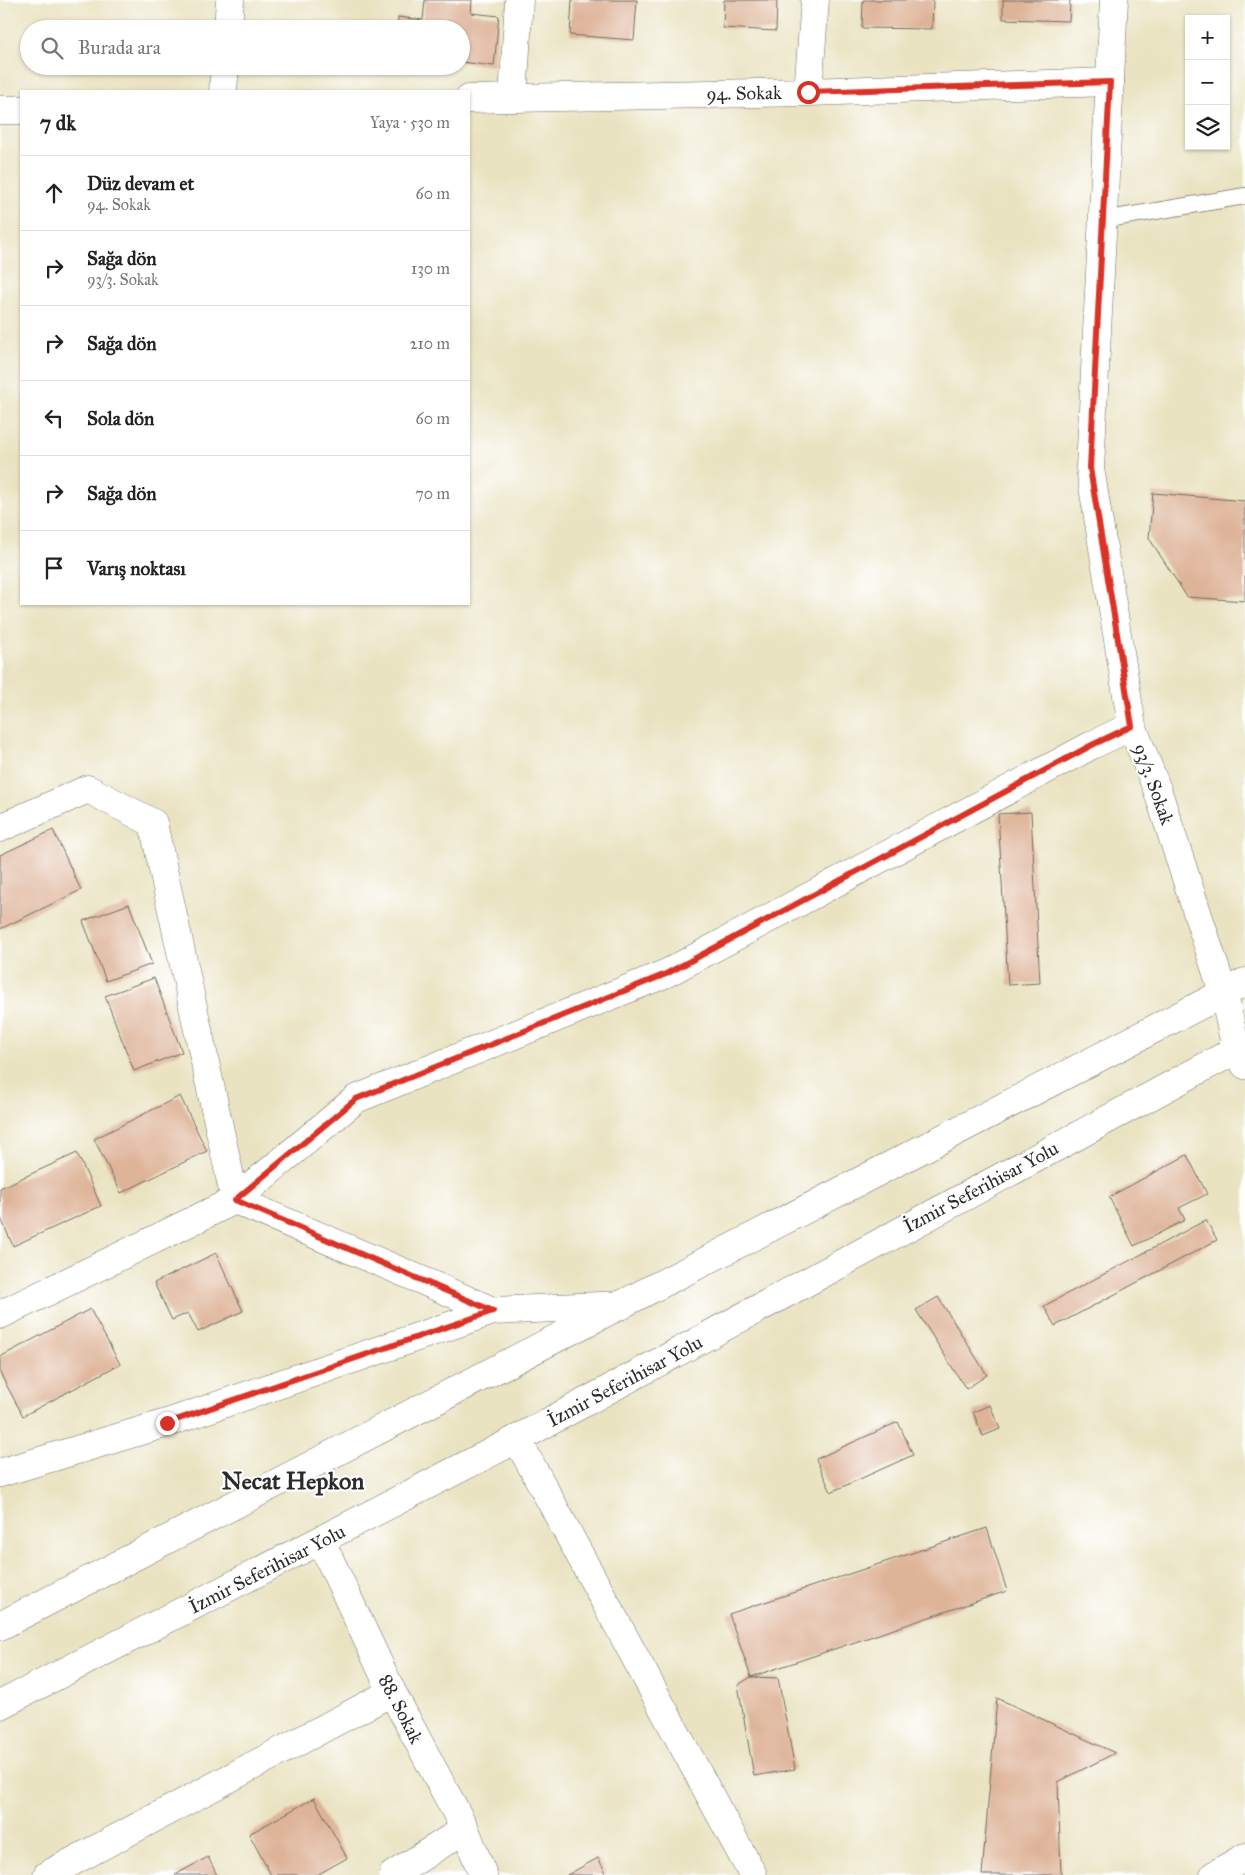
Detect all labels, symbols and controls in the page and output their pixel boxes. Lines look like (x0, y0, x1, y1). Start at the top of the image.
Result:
map controls (1185, 15, 1230, 150)
button: + (1185, 15, 1230, 60)
search box (20, 20, 470, 75)
icon: search (38, 34, 66, 62)
text: Burada ara (78, 36, 161, 59)
button: − (1185, 60, 1230, 105)
street label: 94. Sokak (706, 81, 782, 105)
route start (797, 81, 820, 104)
button: layers (1185, 105, 1230, 150)
text: 7 dk (40, 110, 76, 136)
text: Yaya · 530 m (370, 113, 450, 132)
text: Düz devam et (87, 172, 194, 195)
icon: ahead (40, 179, 68, 207)
text: 60 m (416, 184, 450, 203)
text: 94. Sokak (87, 195, 151, 214)
text: Sağa dön (87, 247, 156, 270)
icon: right (40, 254, 68, 282)
text: 130 m (411, 259, 450, 278)
text: 93/3. Sokak (87, 270, 158, 289)
icon: right (40, 329, 68, 357)
text: Sağa dön (87, 332, 156, 355)
text: 210 m (410, 334, 450, 353)
icon: left (40, 404, 68, 432)
text: Sola dön (87, 407, 154, 430)
text: 60 m (416, 409, 450, 428)
icon: right (40, 479, 68, 507)
text: Sağa dön (87, 482, 156, 505)
text: 70 m (415, 484, 450, 503)
icon: arrive (40, 554, 68, 582)
text: Varış noktası (87, 557, 186, 580)
street label: 93/3. Sokak (1129, 740, 1179, 828)
street label: İzmir Seferihisar Yolu (900, 1136, 1062, 1238)
street label: İzmir Seferihisar Yolu (544, 1330, 706, 1432)
route end (156, 1412, 179, 1435)
district label: Necat Hepkon (222, 1466, 364, 1496)
street label: İzmir Seferihisar Yolu (185, 1520, 349, 1618)
street label: 88. Sokak (374, 1671, 428, 1748)

